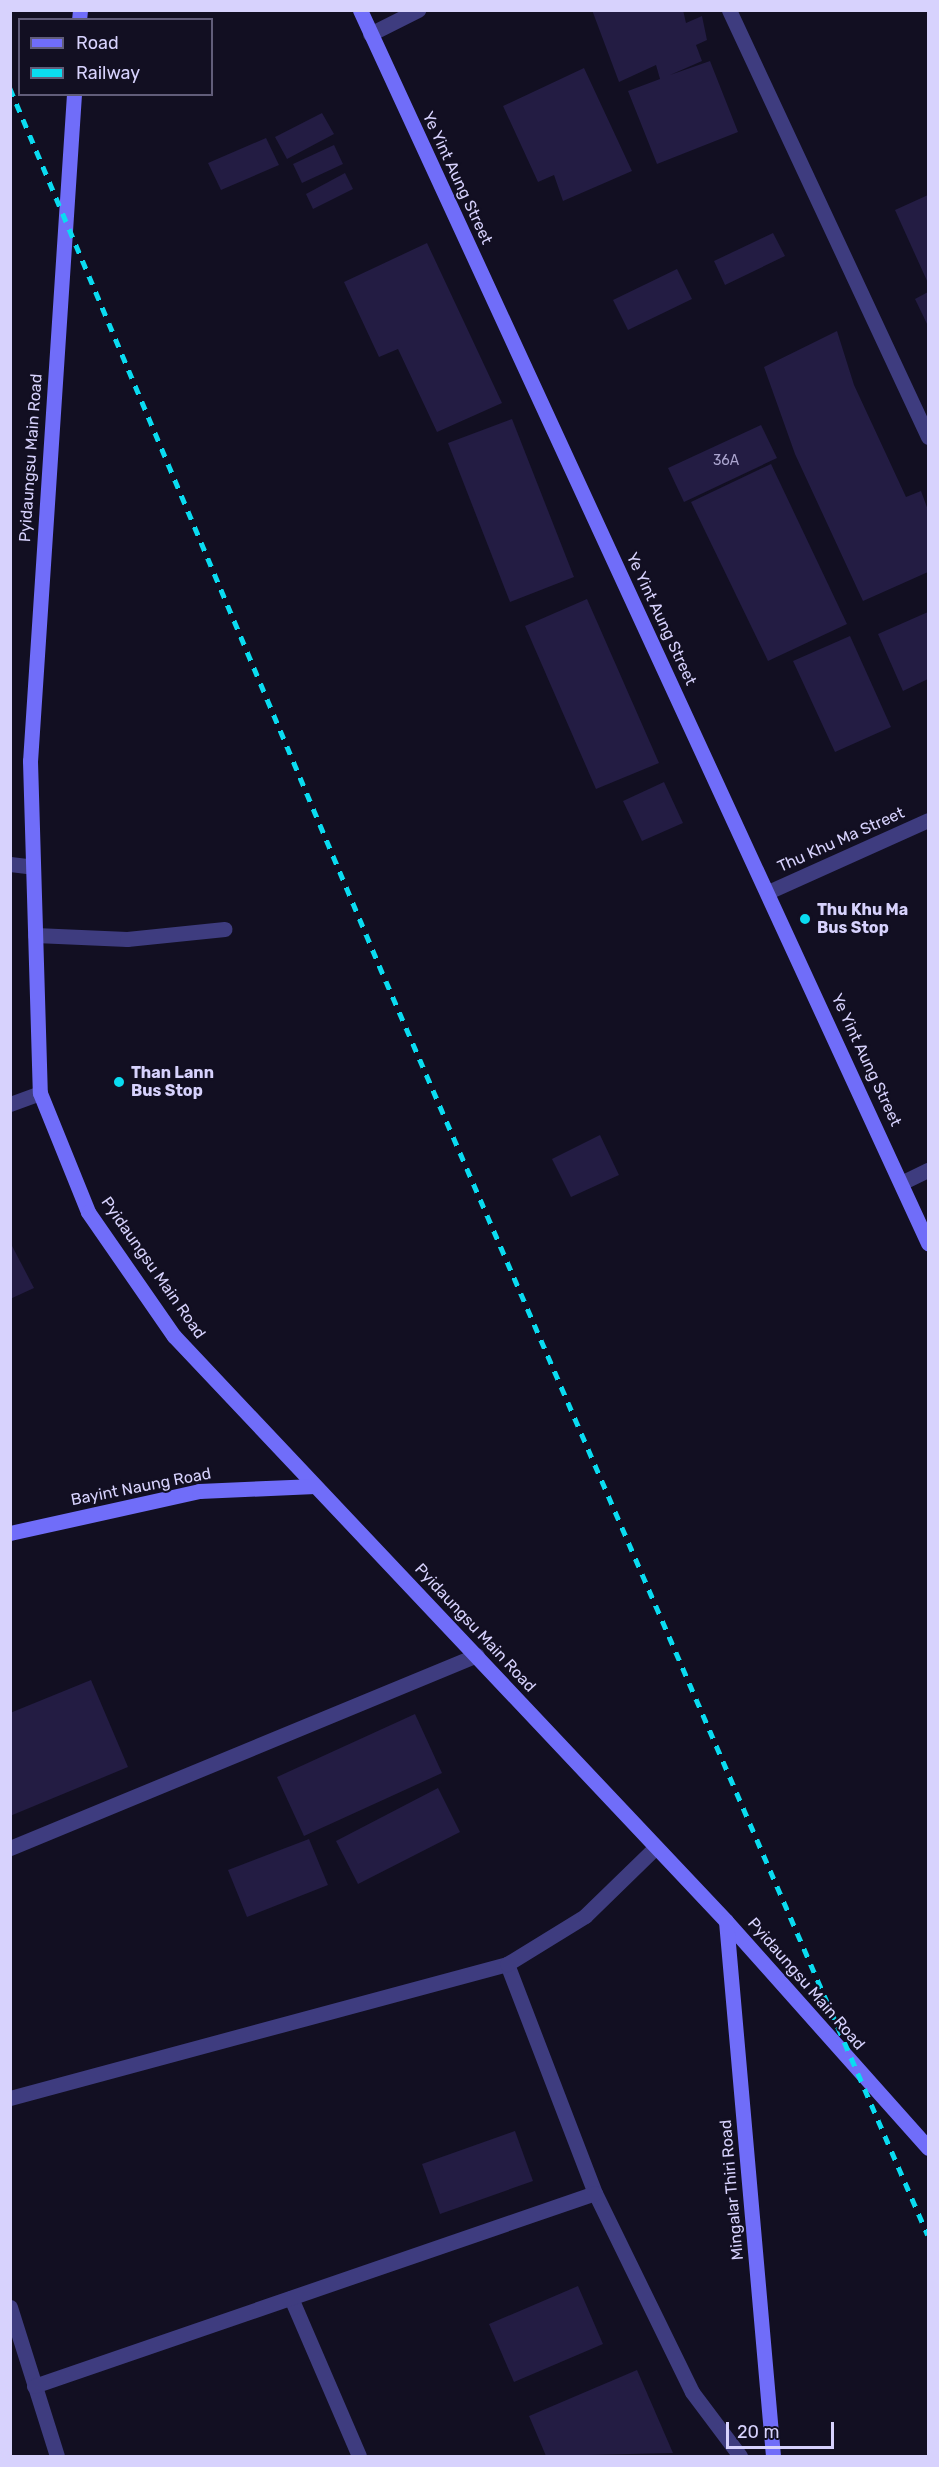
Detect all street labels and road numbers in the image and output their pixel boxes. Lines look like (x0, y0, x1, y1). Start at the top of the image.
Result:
street label: Ye Yint Aung Street (418, 108, 496, 248)
street label: Pyidaungsu Main Road (16, 373, 46, 543)
street label: Ye Yint Aung Street (622, 549, 700, 689)
street label: Thu Khu Ma Street (775, 803, 907, 877)
street label: Ye Yint Aung Street (827, 990, 905, 1130)
street label: Pyidaungsu Main Road (97, 1193, 209, 1343)
street label: Bayint Naung Road (69, 1464, 213, 1510)
street label: Pyidaungsu Main Road (410, 1560, 540, 1696)
street label: Pyidaungsu Main Road (743, 1914, 869, 2054)
street label: Mingalar Thiri Road (716, 2119, 748, 2261)

